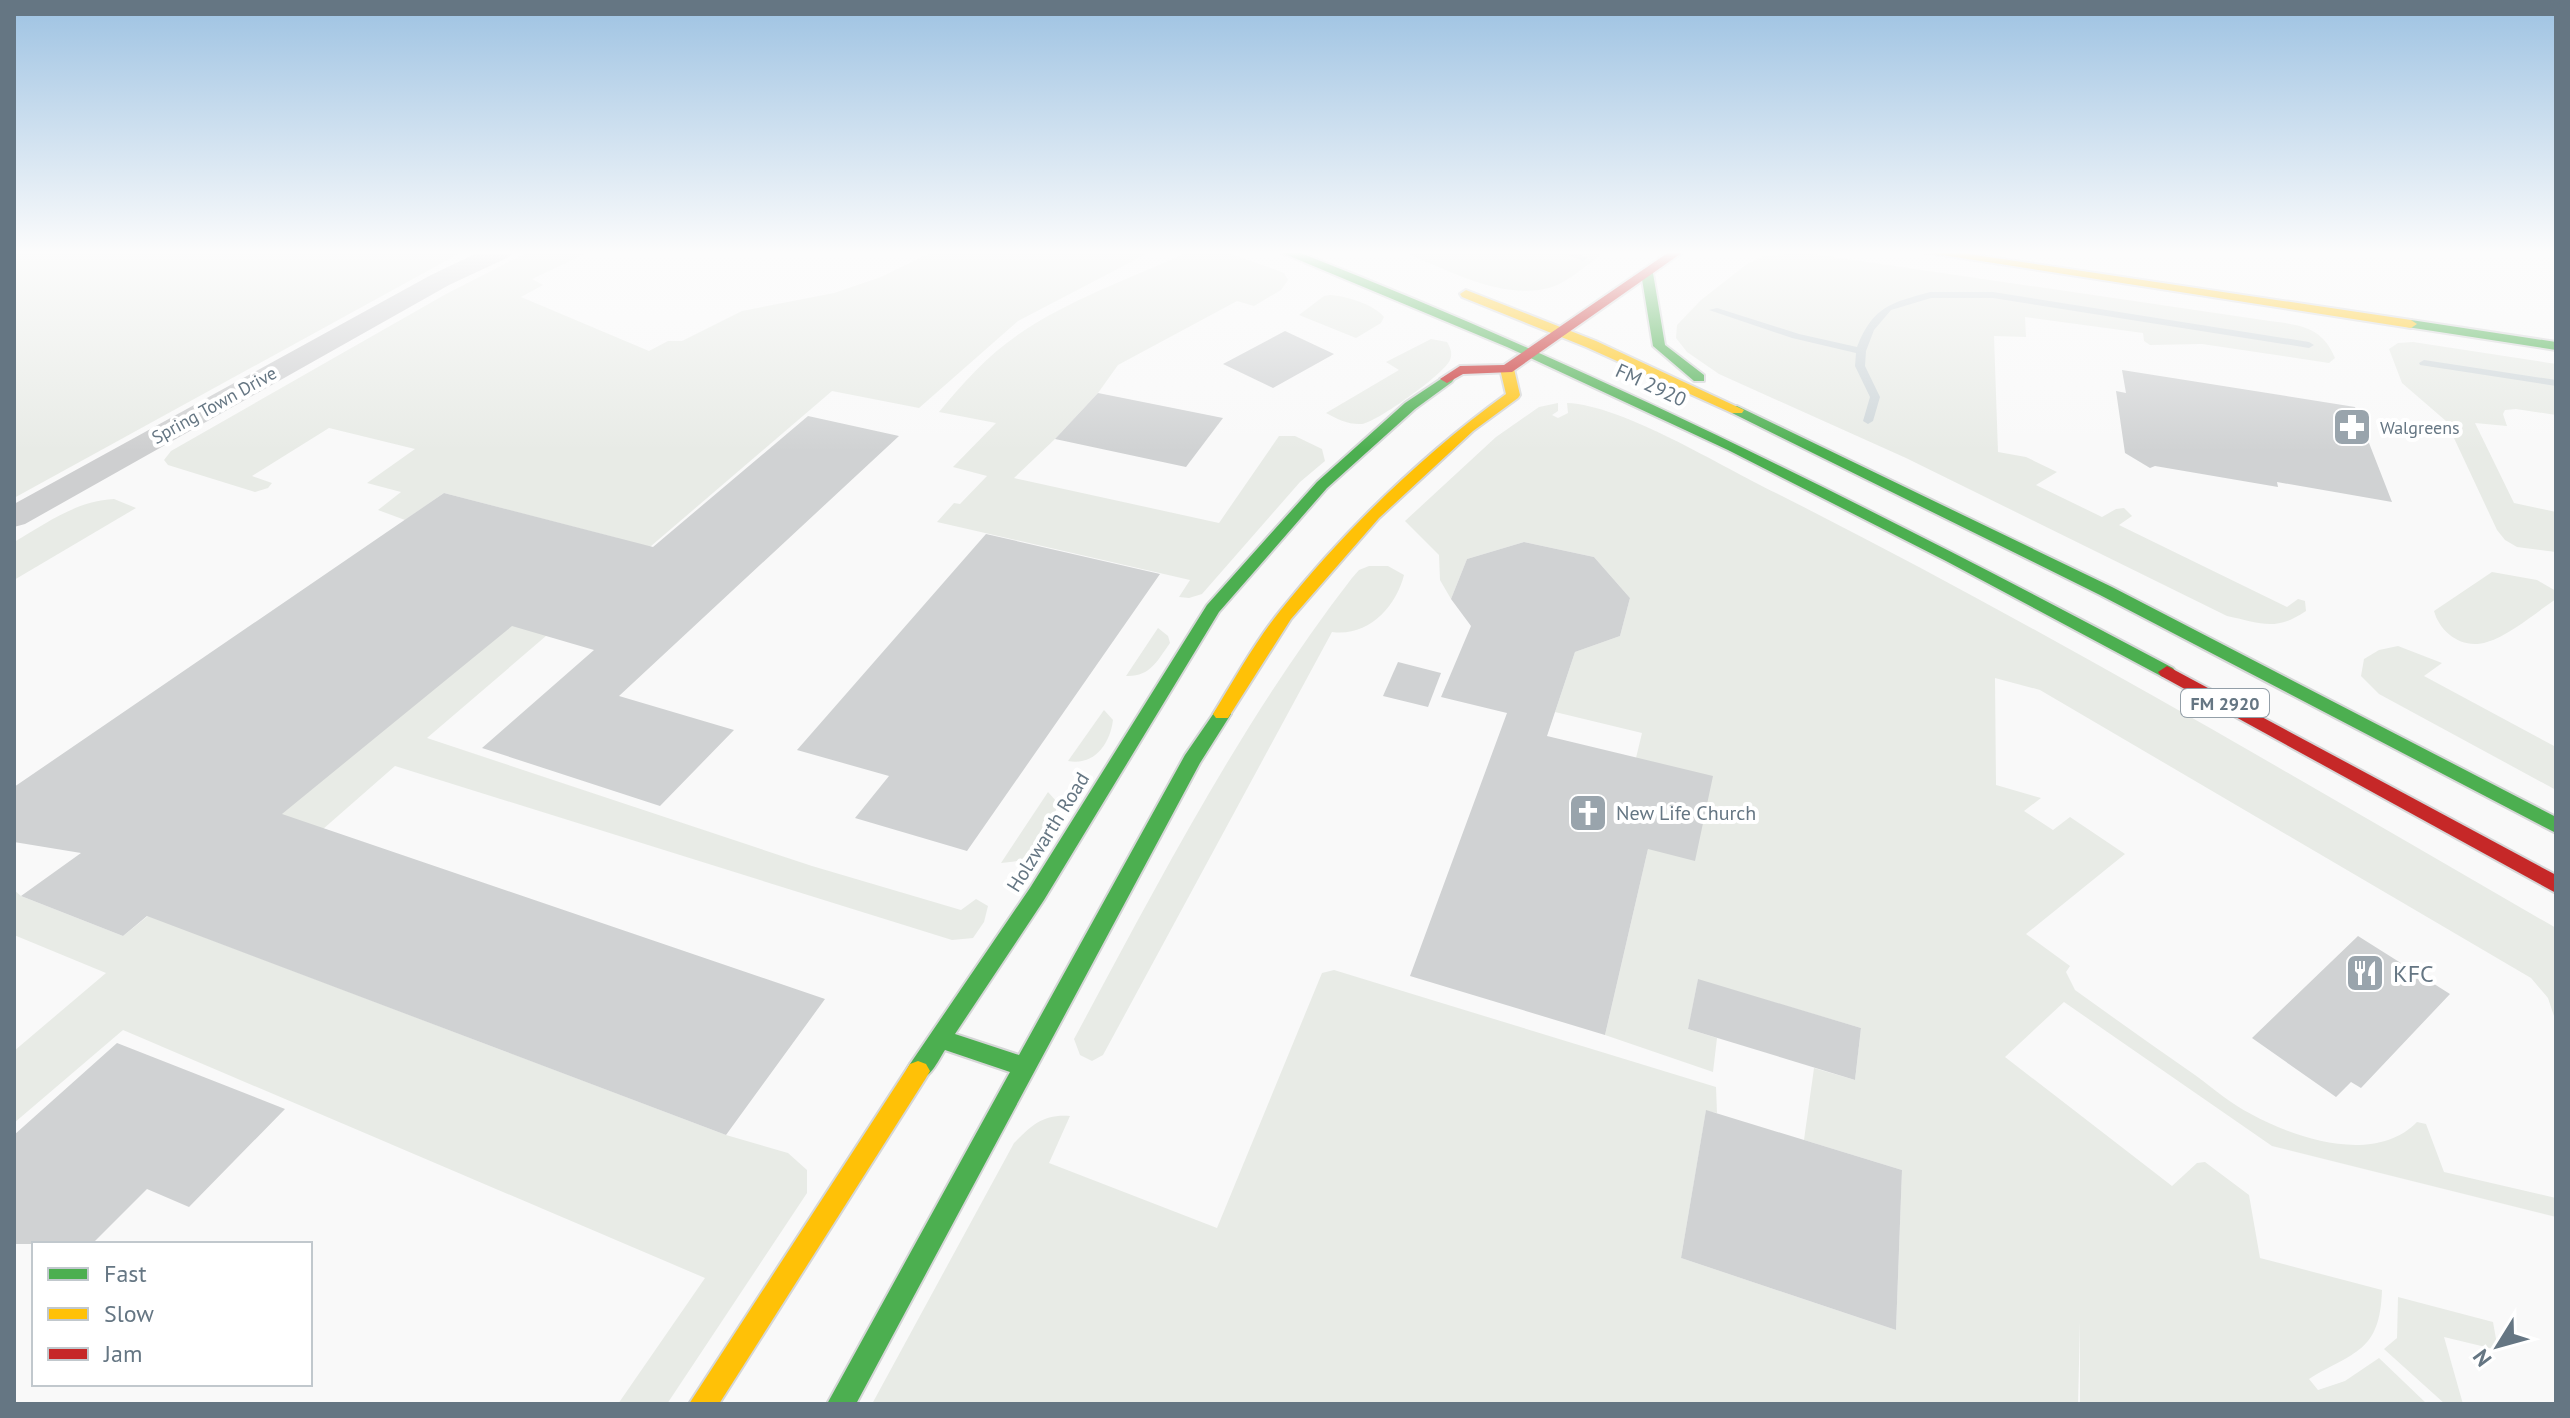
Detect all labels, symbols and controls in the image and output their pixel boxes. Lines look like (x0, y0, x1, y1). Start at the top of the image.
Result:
street label: FM 2920 (1611, 357, 1691, 413)
street label: Spring Town Drive (147, 361, 281, 449)
pharmacy icon: Walgreens (2331, 406, 2373, 448)
place label: Walgreens (2380, 416, 2460, 439)
road number: FM 2920 (2181, 689, 2269, 717)
street label: Holzwarth Road (1001, 767, 1095, 897)
church icon: New Life Church (1567, 792, 1609, 834)
place label: New Life Church (1616, 800, 1756, 826)
restaurant icon: KFC (2344, 952, 2386, 994)
place label: KFC (2393, 958, 2434, 989)
legend (32, 1242, 312, 1386)
text: Fast (104, 1258, 147, 1289)
text: Slow (104, 1298, 154, 1329)
north arrow (2458, 1306, 2538, 1386)
text: Jam (103, 1338, 142, 1369)
text: N (2466, 1344, 2498, 1372)

